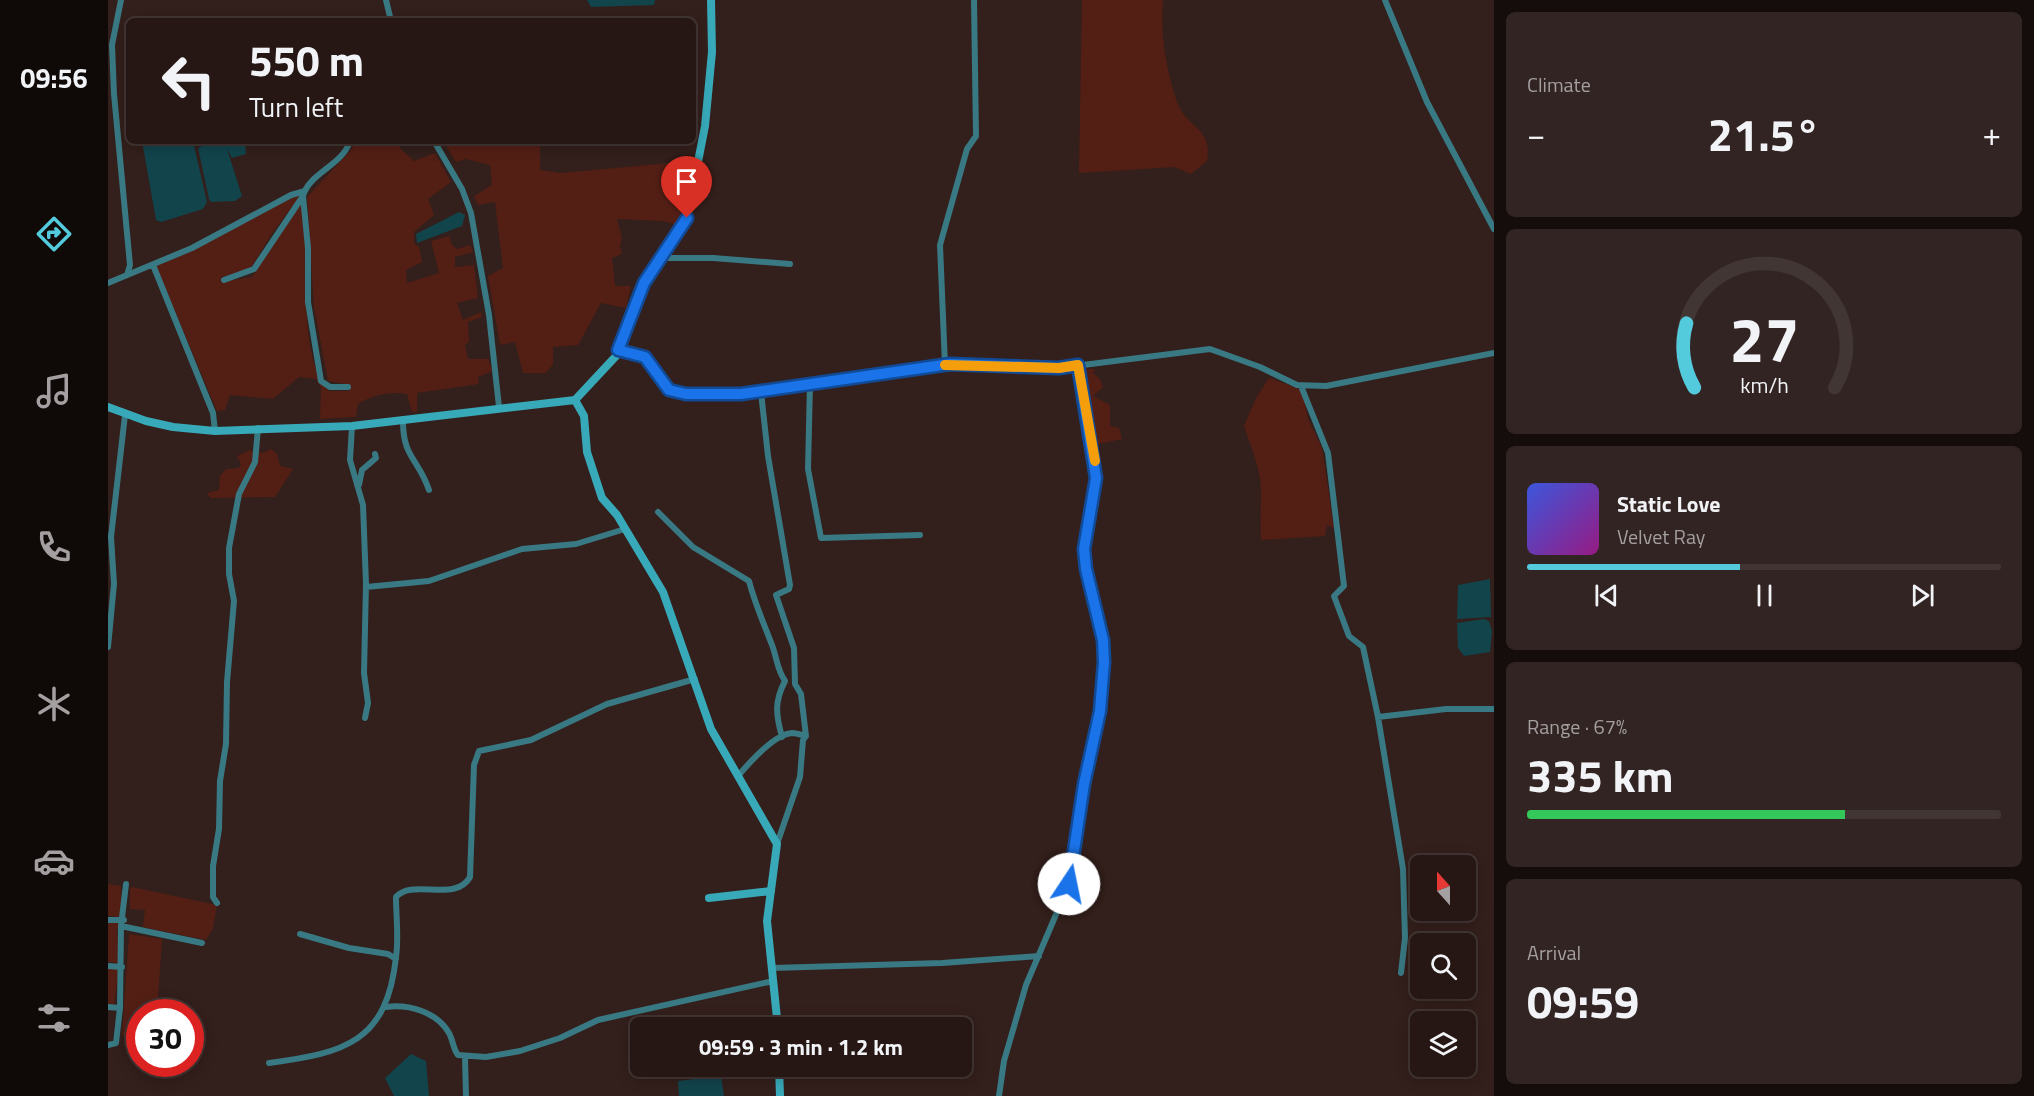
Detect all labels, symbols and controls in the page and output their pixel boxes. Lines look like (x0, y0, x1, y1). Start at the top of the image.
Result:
text: 550 m (249, 28, 364, 92)
icon: left (150, 42, 228, 120)
text: 09:56 (20, 57, 88, 98)
text: Climate (1527, 69, 1591, 100)
text: Turn left (249, 86, 343, 127)
text: 21.5° (1708, 100, 1820, 168)
text: − (1527, 109, 1545, 159)
text: + (1983, 109, 2001, 159)
pin (661, 156, 712, 218)
icon: arrive (670, 165, 703, 198)
icon: directions (33, 213, 75, 255)
text: 27 (1729, 291, 1799, 386)
icon: music (33, 370, 75, 412)
text: km/h (1740, 370, 1788, 402)
text: Static Love (1617, 487, 1720, 521)
text: Velvet Ray (1617, 521, 1706, 552)
icon: phone (33, 526, 75, 568)
icon: previous (1590, 579, 1623, 612)
icon: pause (1748, 579, 1781, 612)
icon: next (1906, 579, 1939, 612)
icon: climate (33, 683, 75, 725)
text: Range · 67% (1527, 711, 1627, 742)
text: 335 km (1527, 741, 1673, 809)
icon: car (33, 840, 75, 882)
position arrow (1037, 852, 1101, 916)
north arrow (1410, 855, 1476, 921)
map controls (1410, 855, 1476, 1077)
button: search (1410, 933, 1476, 999)
text: Arrival (1527, 937, 1581, 968)
text: 09:59 (1527, 967, 1639, 1035)
icon: filters (33, 997, 75, 1039)
speed limit sign: 30 (126, 999, 204, 1077)
button: layers (1410, 1011, 1476, 1077)
text: 09:59 · 3 min · 1.2 km (699, 1030, 903, 1064)

